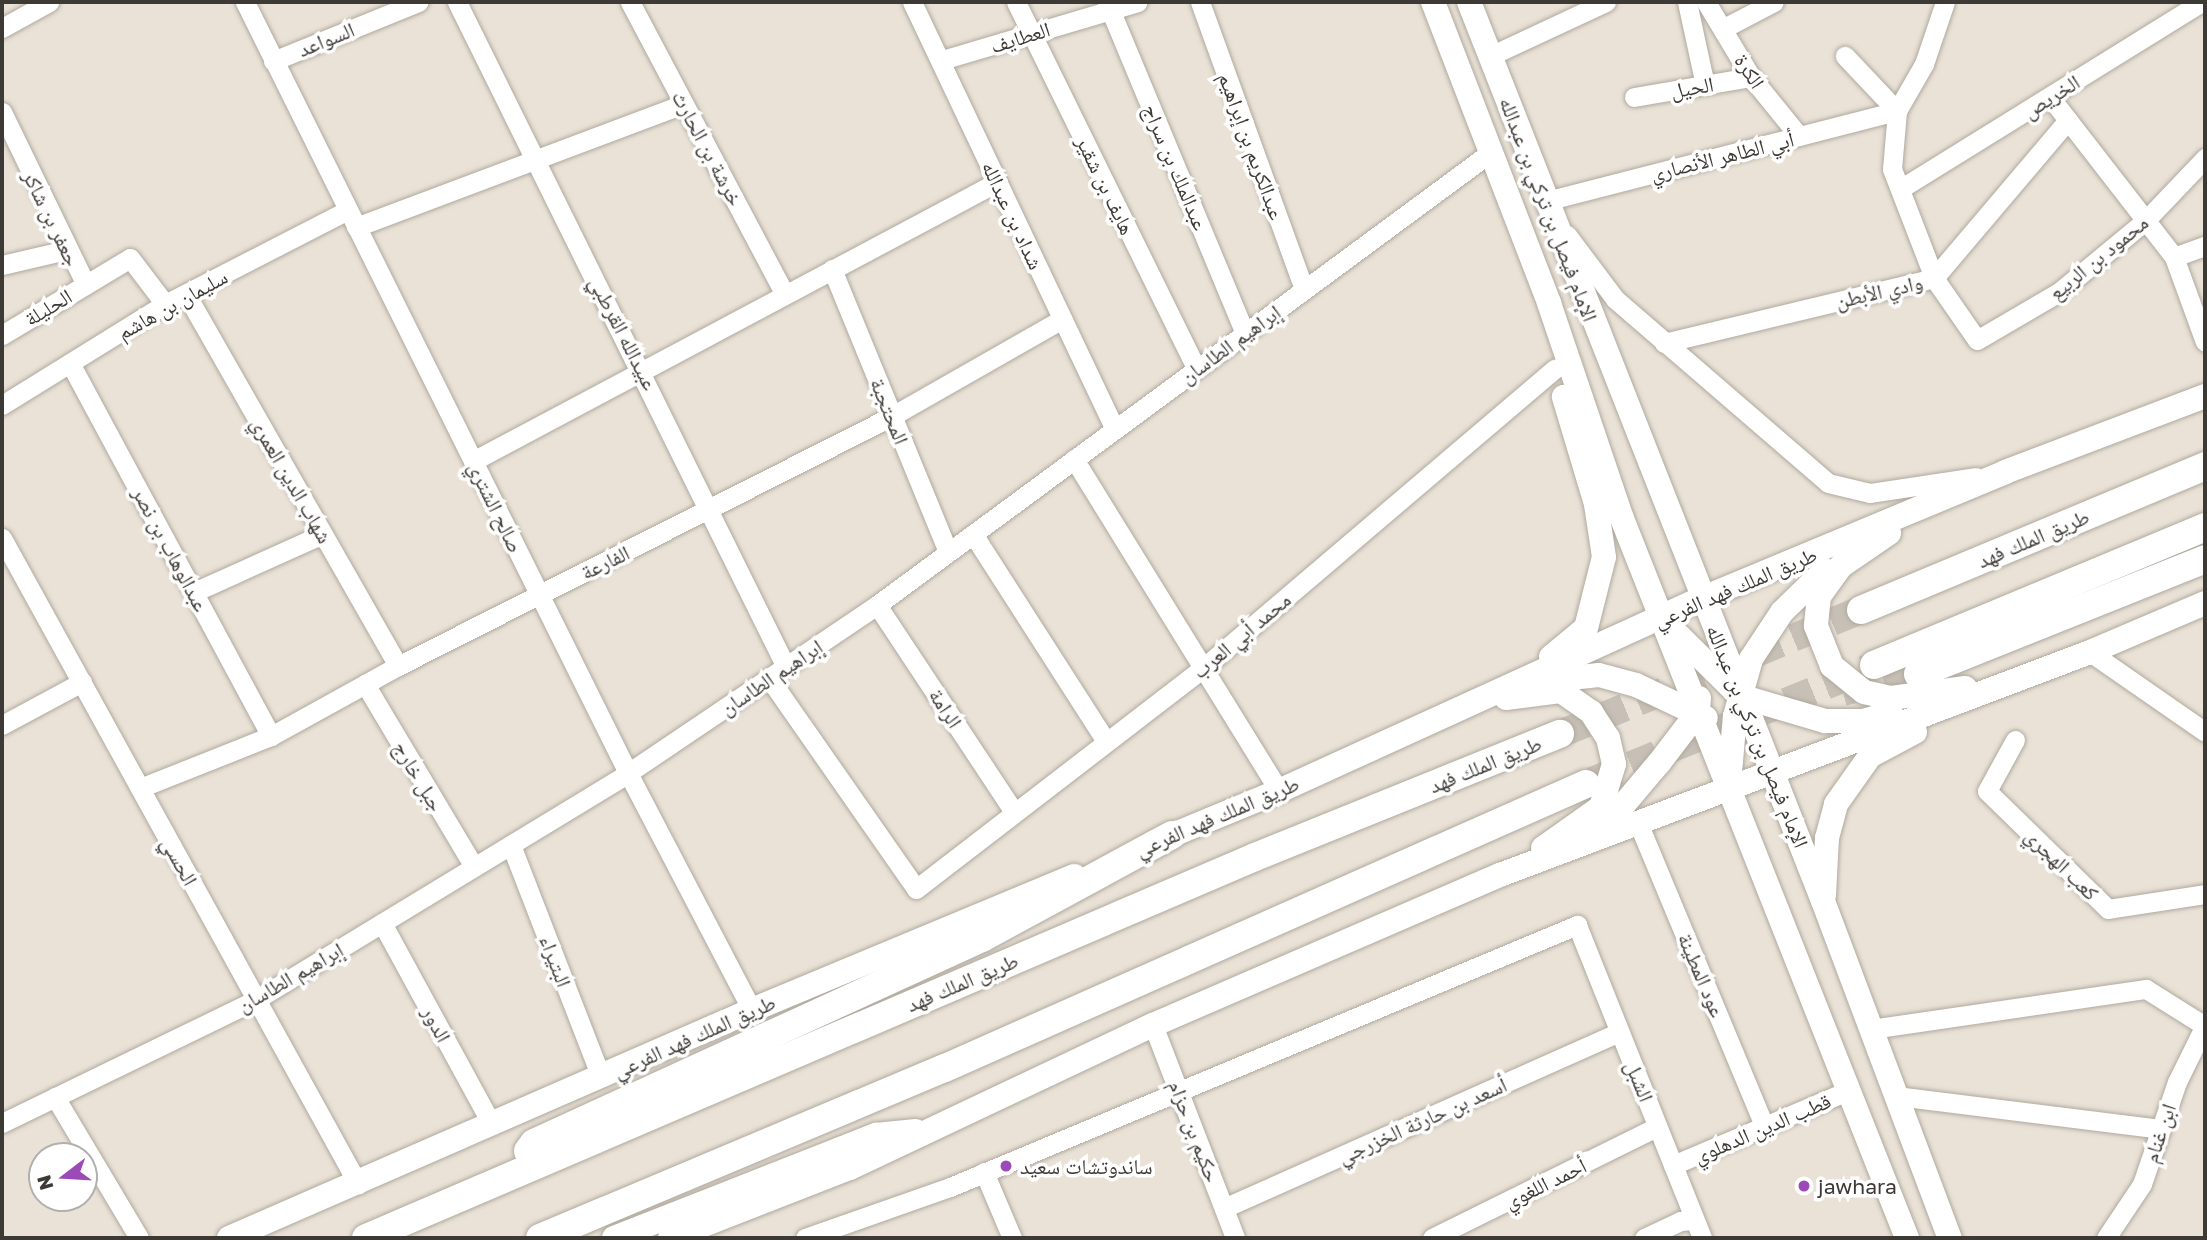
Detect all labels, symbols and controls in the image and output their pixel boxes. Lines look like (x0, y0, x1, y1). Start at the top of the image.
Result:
street label: السواعد (294, 16, 358, 62)
street label: العطايف (987, 16, 1053, 58)
street label: الكرة (1730, 49, 1770, 93)
street label: عبدالكريم بن إبراهيم (1214, 69, 1290, 223)
street label: الخريص (2018, 69, 2084, 123)
street label: الحيل (1668, 71, 1716, 103)
street label: خرشة بن الحارث (667, 86, 749, 210)
street label: الإمام فيصل بن تركي بن عبدالله (1495, 93, 1603, 325)
street label: عبدالملك بن سراج (1138, 100, 1214, 234)
street label: أبي الطاهر الأنصاري (1648, 126, 1796, 186)
street label: هايف بن شقير (1071, 131, 1141, 239)
street label: شداد بن عبدالله (977, 157, 1049, 273)
street label: جعفر بن شاكر (18, 166, 86, 270)
street label: محمود بن الربيع (2043, 209, 2153, 305)
street label: سليمان بن هاشم (112, 263, 232, 345)
street label: وادي الأبطن (1833, 269, 1925, 313)
street label: عبيدالله القرطبي (585, 272, 663, 394)
street label: الحليلة (20, 283, 76, 331)
street label: إبراهيم الطاسان (1175, 299, 1285, 389)
street label: المحتجبة (865, 374, 915, 448)
street label: شهاب الدين العمري (246, 413, 338, 547)
street label: صالح الشتري (463, 457, 529, 557)
street label: عبدالوهاب بن نصر (128, 482, 214, 616)
street label: طريق الملك فهد (1973, 503, 2093, 573)
street label: الفارعة (577, 539, 633, 585)
street label: طريق الملك فهد الفرعي (1649, 541, 1821, 633)
street label: محمد أبي العرب (1187, 587, 1295, 683)
street label: الإمام فيصل بن تركي بن عبدالله (1702, 621, 1814, 851)
street label: إبراهيم الطاسان (715, 633, 827, 721)
street label: الرامة (924, 684, 968, 732)
street label: طريق الملك فهد (1425, 730, 1545, 798)
street label: جبل خارج (388, 736, 450, 816)
street label: طريق الملك فهد الفرعي (1131, 770, 1303, 862)
street label: كعب الهجري (2020, 823, 2104, 905)
street label: الحسي (156, 832, 204, 890)
street label: عود المطينة (1673, 929, 1731, 1021)
street label: البتيراء (535, 932, 577, 990)
street label: إبراهيم الطاسان (233, 937, 347, 1017)
street label: طريق الملك فهد (902, 947, 1022, 1017)
street label: طريق الملك فهد الفرعي (609, 989, 779, 1083)
street label: الدور (417, 1002, 457, 1046)
street label: الشبل (1620, 1057, 1660, 1105)
street label: أسعد بن حارثة الخزرجي (1333, 1071, 1511, 1169)
street label: حكيم بن حزام (1164, 1076, 1226, 1186)
street label: قطب الدين الدهلوي (1690, 1088, 1834, 1168)
street label: ابن غنام (2137, 1100, 2181, 1166)
north arrow (28, 1142, 98, 1212)
street label: أحمد اللغوي (1500, 1152, 1590, 1214)
place label: ساندوتشات سعيد (1020, 1153, 1153, 1179)
marker: ساندوتشات سعيد (998, 1158, 1014, 1174)
text: N (31, 1172, 57, 1193)
place label: jawhara (1818, 1173, 1897, 1199)
marker: jawhara (1796, 1178, 1812, 1194)

